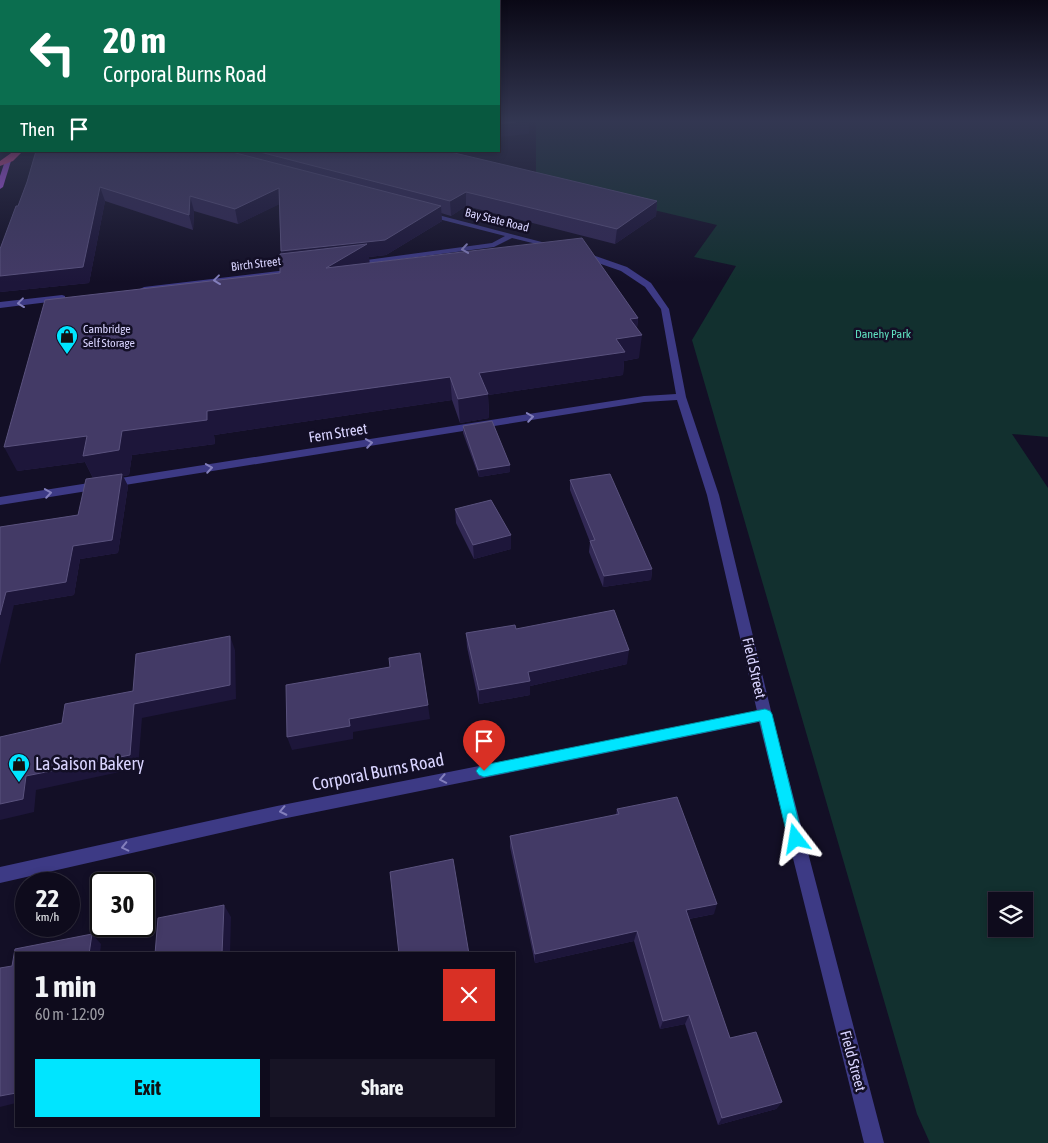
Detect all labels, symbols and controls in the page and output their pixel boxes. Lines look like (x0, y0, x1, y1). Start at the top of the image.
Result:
icon: left (20, 20, 85, 85)
text: 20 m (103, 20, 166, 60)
text: Corporal Burns Road (103, 61, 267, 87)
icon: arrive (65, 115, 93, 143)
text: Then (20, 118, 55, 140)
street label: Bay State Road (464, 205, 530, 235)
one-way arrow (461, 243, 469, 254)
street label: Birch Street (230, 254, 282, 274)
one-way arrow (213, 274, 221, 285)
one-way arrow (17, 297, 25, 308)
place label: Cambridge Self Storage (83, 322, 135, 350)
shop icon: Cambridge Self Storage (55, 324, 79, 355)
park label: Danehy Park (855, 327, 912, 341)
one-way arrow (525, 413, 534, 423)
street label: Fern Street (307, 419, 369, 446)
one-way arrow (365, 438, 374, 448)
one-way arrow (205, 463, 213, 474)
one-way arrow (45, 488, 53, 499)
street label: Field Street (739, 636, 770, 700)
pin (463, 720, 505, 771)
icon: arrive (470, 727, 498, 755)
street label: Corporal Burns Road (310, 748, 446, 795)
shop icon: La Saison Bakery (7, 752, 31, 783)
place label: La Saison Bakery (35, 753, 144, 774)
one-way arrow (438, 773, 447, 784)
one-way arrow (279, 806, 288, 816)
position arrow (769, 812, 821, 864)
one-way arrow (120, 841, 129, 852)
speed limit sign: 30 (90, 872, 155, 937)
text: 22 (36, 884, 59, 912)
map controls (988, 892, 1033, 937)
button: layers (988, 892, 1033, 937)
text: km/h (36, 910, 59, 924)
text: 1 min (35, 969, 96, 1003)
button: close (443, 969, 495, 1021)
text: 60 m · 12:09 (35, 1005, 105, 1023)
street label: Field Street (837, 1029, 870, 1093)
button: Exit (35, 1059, 260, 1117)
button: Share (270, 1059, 495, 1117)

